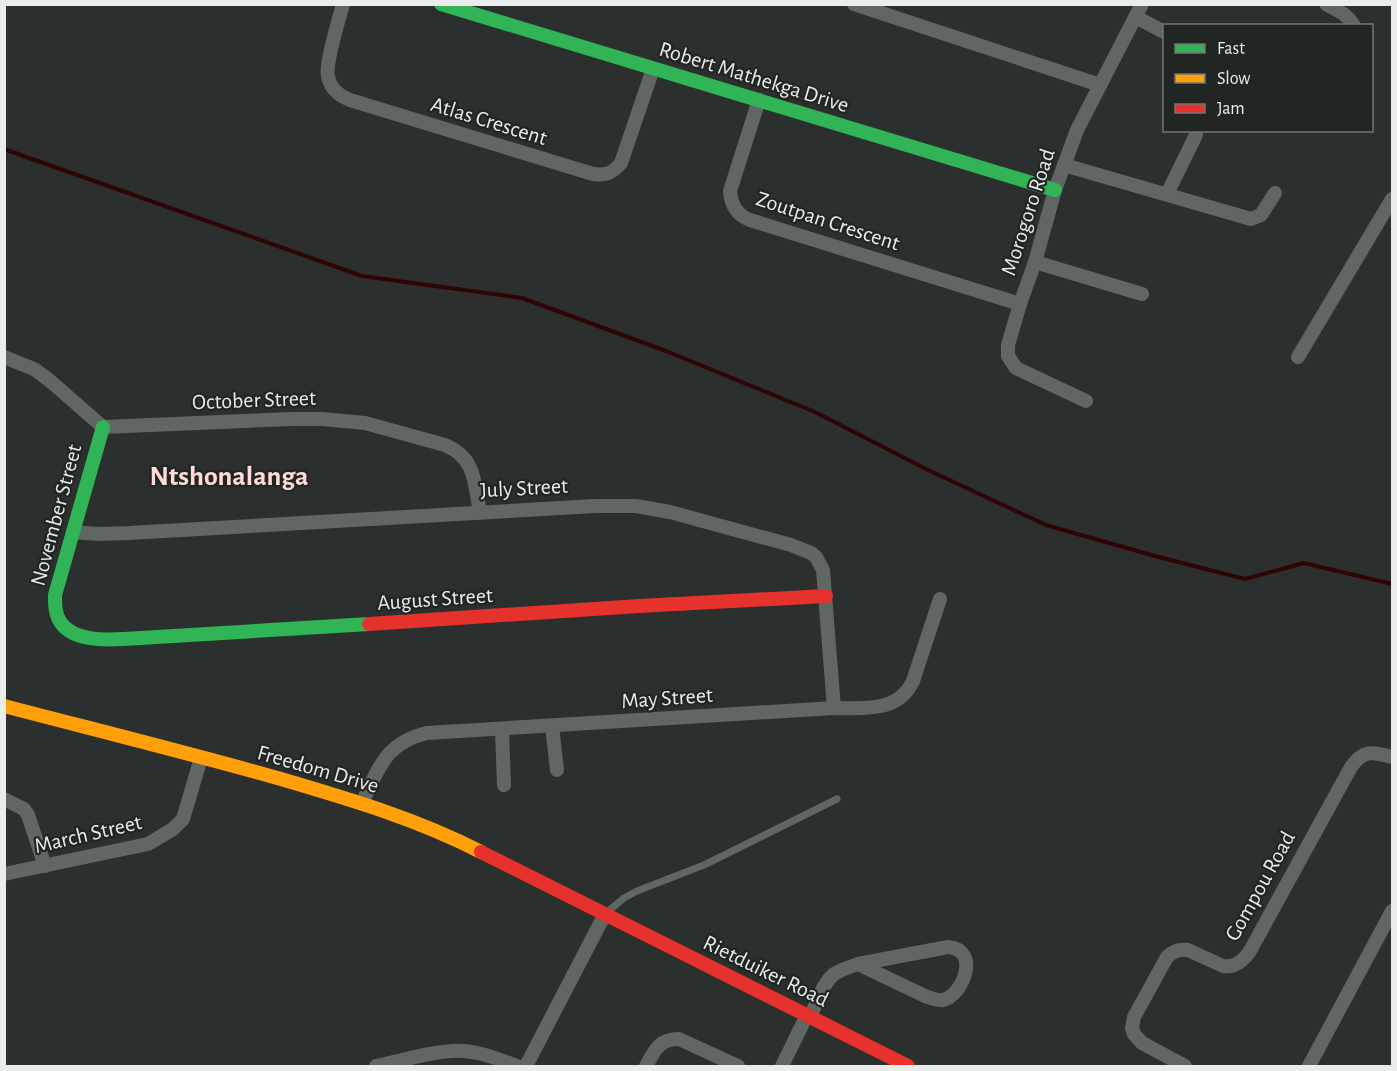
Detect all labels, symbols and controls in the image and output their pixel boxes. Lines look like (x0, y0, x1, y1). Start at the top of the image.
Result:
legend (1163, 24, 1373, 132)
street label: Robert Mathekga Drive (657, 38, 851, 116)
text: Fast (1217, 40, 1245, 58)
text: Slow (1217, 70, 1250, 88)
street label: Atlas Crescent (428, 93, 550, 149)
text: Jam (1217, 100, 1245, 118)
street label: Morogoro Road (997, 146, 1059, 278)
street label: Zoutpan Crescent (753, 187, 903, 255)
street label: October Street (192, 387, 316, 413)
street label: November Street (27, 442, 85, 588)
district label: Ntshonalanga (150, 463, 308, 491)
street label: July Street (479, 475, 569, 501)
street label: August Street (376, 584, 494, 614)
street label: May Street (620, 684, 714, 712)
street label: Freedom Drive (255, 741, 381, 797)
street label: March Street (32, 811, 144, 857)
street label: Gompou Road (1221, 828, 1299, 944)
street label: Rietduiker Road (700, 931, 832, 1011)

